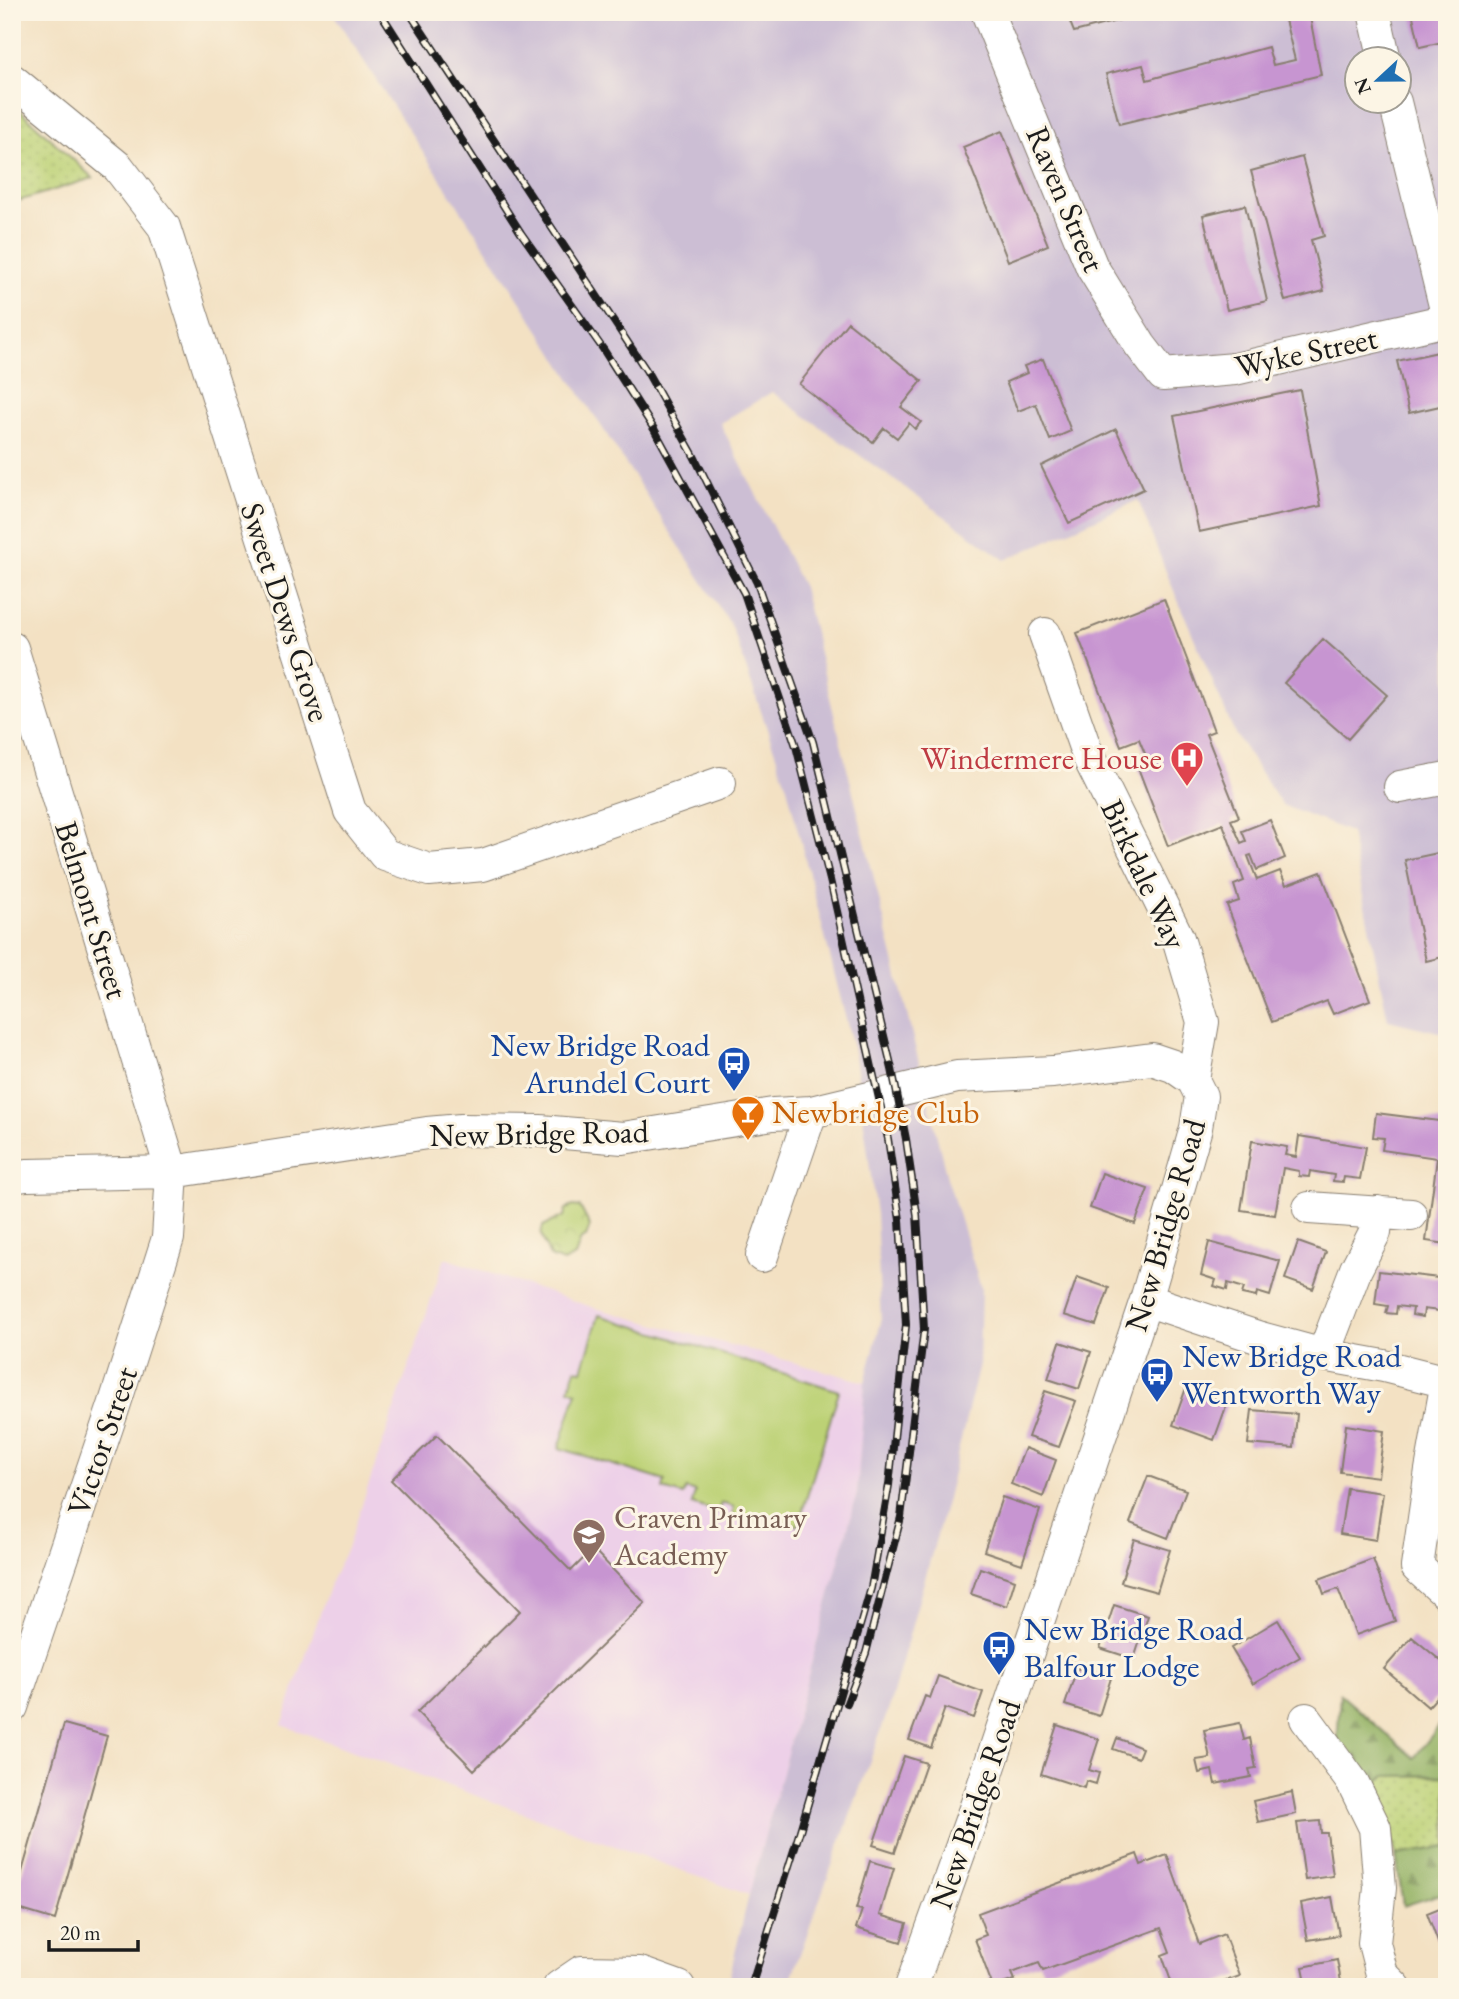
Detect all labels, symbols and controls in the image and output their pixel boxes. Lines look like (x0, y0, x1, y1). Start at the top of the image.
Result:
north arrow (1344, 46, 1414, 116)
text: N (1348, 74, 1377, 98)
street label: Raven Street (1017, 120, 1115, 278)
street label: Wyke Street (1231, 316, 1381, 388)
street label: Sweet Dews Grove (231, 497, 341, 727)
place label: Windermere House (921, 737, 1162, 779)
hospital icon: Windermere House (1168, 739, 1206, 788)
street label: Birkdale Way (1091, 792, 1197, 956)
street label: Belmont Street (45, 816, 139, 1004)
place label: New Bridge Road Arundel Court (491, 1024, 711, 1103)
bus stop icon: New Bridge Road Arundel Court (715, 1044, 753, 1093)
place label: Newbridge Club (772, 1091, 980, 1133)
bar icon: Newbridge Club (729, 1093, 767, 1142)
street label: New Bridge Road (429, 1110, 650, 1156)
street label: New Bridge Road (1115, 1113, 1216, 1336)
place label: New Bridge Road Wentworth Way (1182, 1335, 1402, 1414)
bus stop icon: New Bridge Road Wentworth Way (1138, 1355, 1176, 1404)
street label: Victor Street (57, 1361, 147, 1521)
place label: Craven Primary Academy (613, 1496, 808, 1575)
school or university icon: Craven Primary Academy (570, 1516, 608, 1565)
place label: New Bridge Road Balfour Lodge (1024, 1608, 1244, 1687)
bus stop icon: New Bridge Road Balfour Lodge (980, 1628, 1018, 1677)
street label: New Bridge Road (919, 1693, 1031, 1915)
scale bar (49, 1908, 138, 1952)
text: 20 m (60, 1919, 101, 1946)

